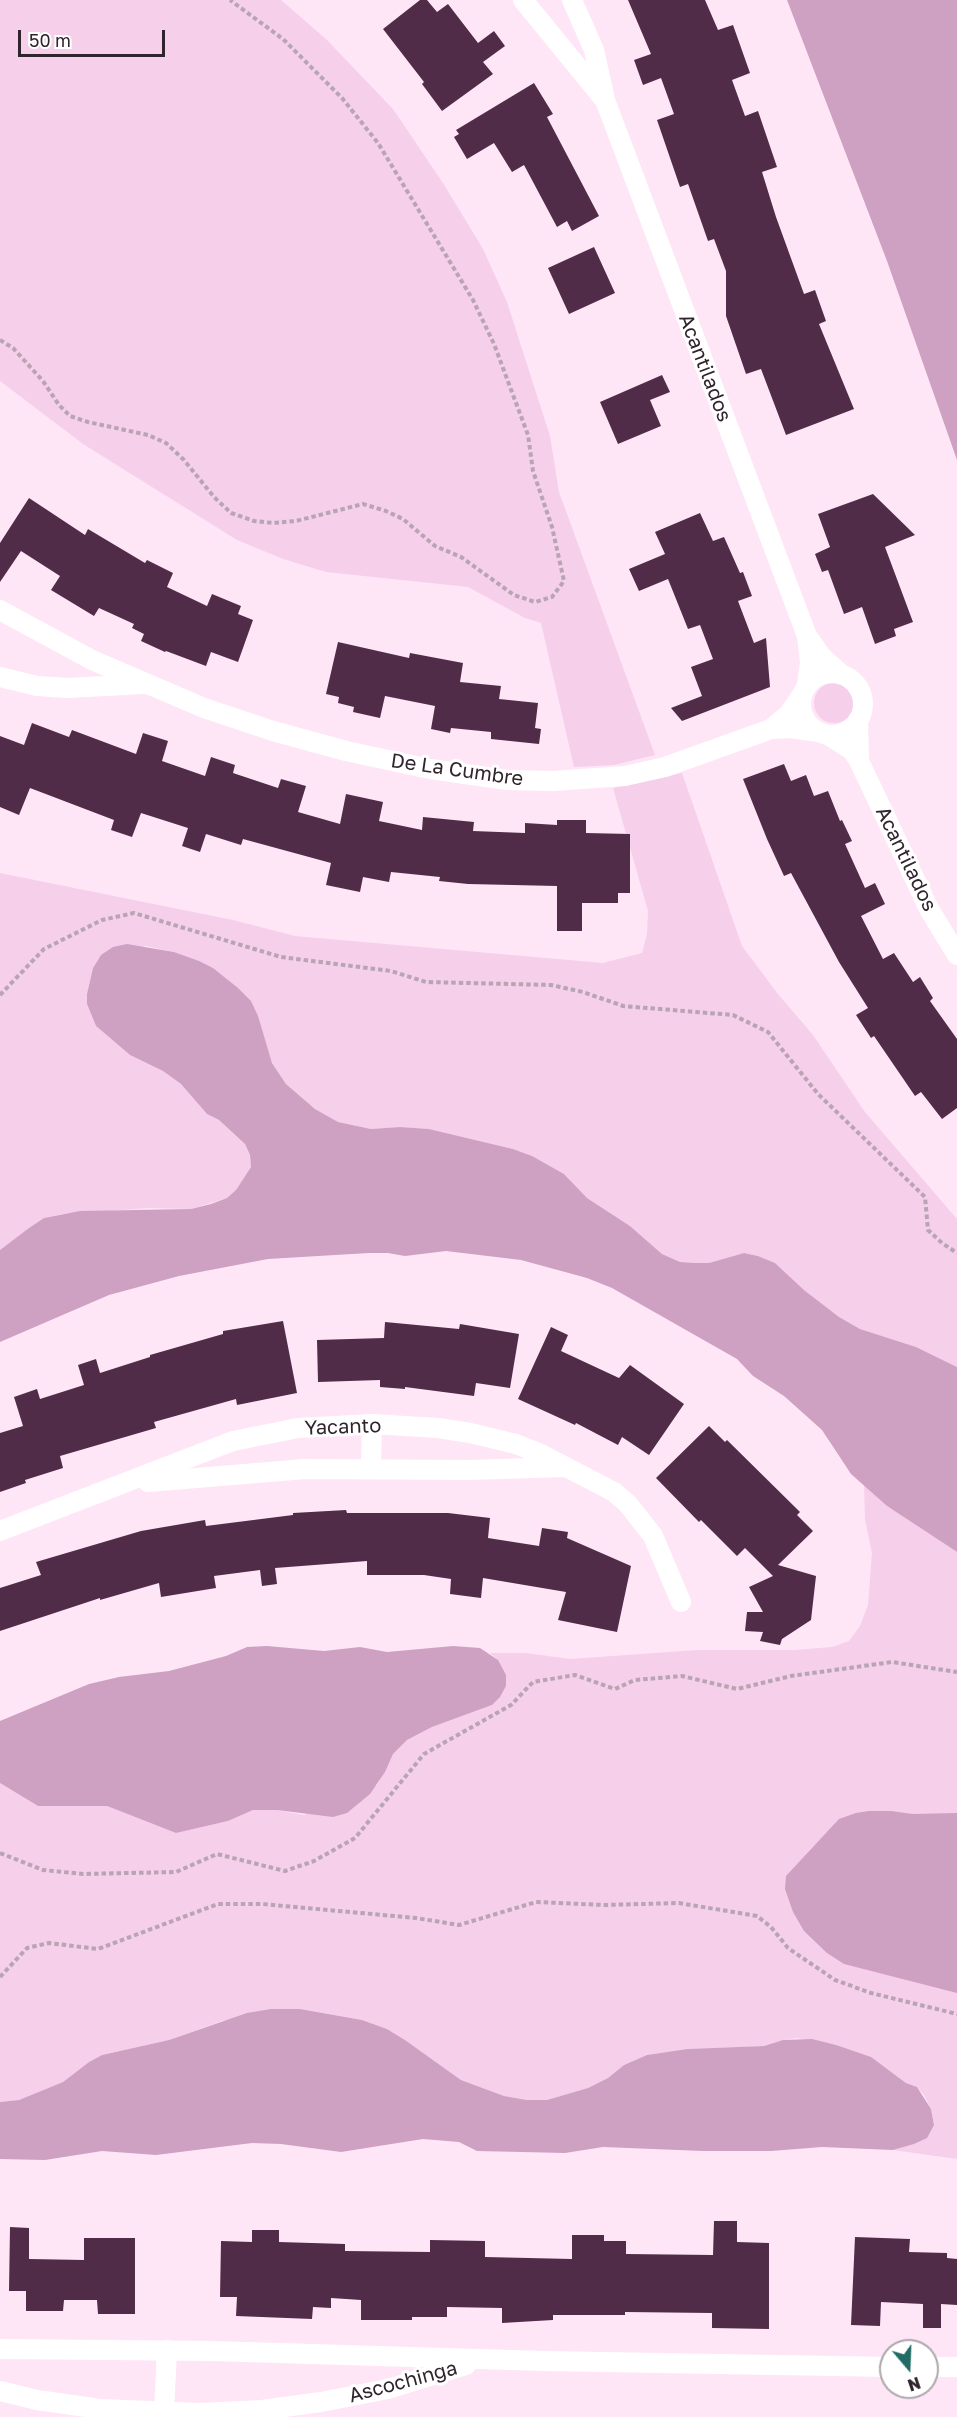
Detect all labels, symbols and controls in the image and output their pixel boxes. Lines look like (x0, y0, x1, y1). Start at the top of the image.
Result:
scale bar (21, 18, 168, 56)
text: 50 m (29, 29, 71, 51)
street label: Acantilados (673, 311, 737, 425)
street label: De La Cumbre (389, 749, 525, 791)
street label: Acantilados (870, 803, 942, 915)
street label: Yacanto (304, 1414, 382, 1440)
north arrow (879, 2339, 939, 2399)
street label: Ascochinga (346, 2356, 460, 2408)
text: N (905, 2373, 923, 2396)

